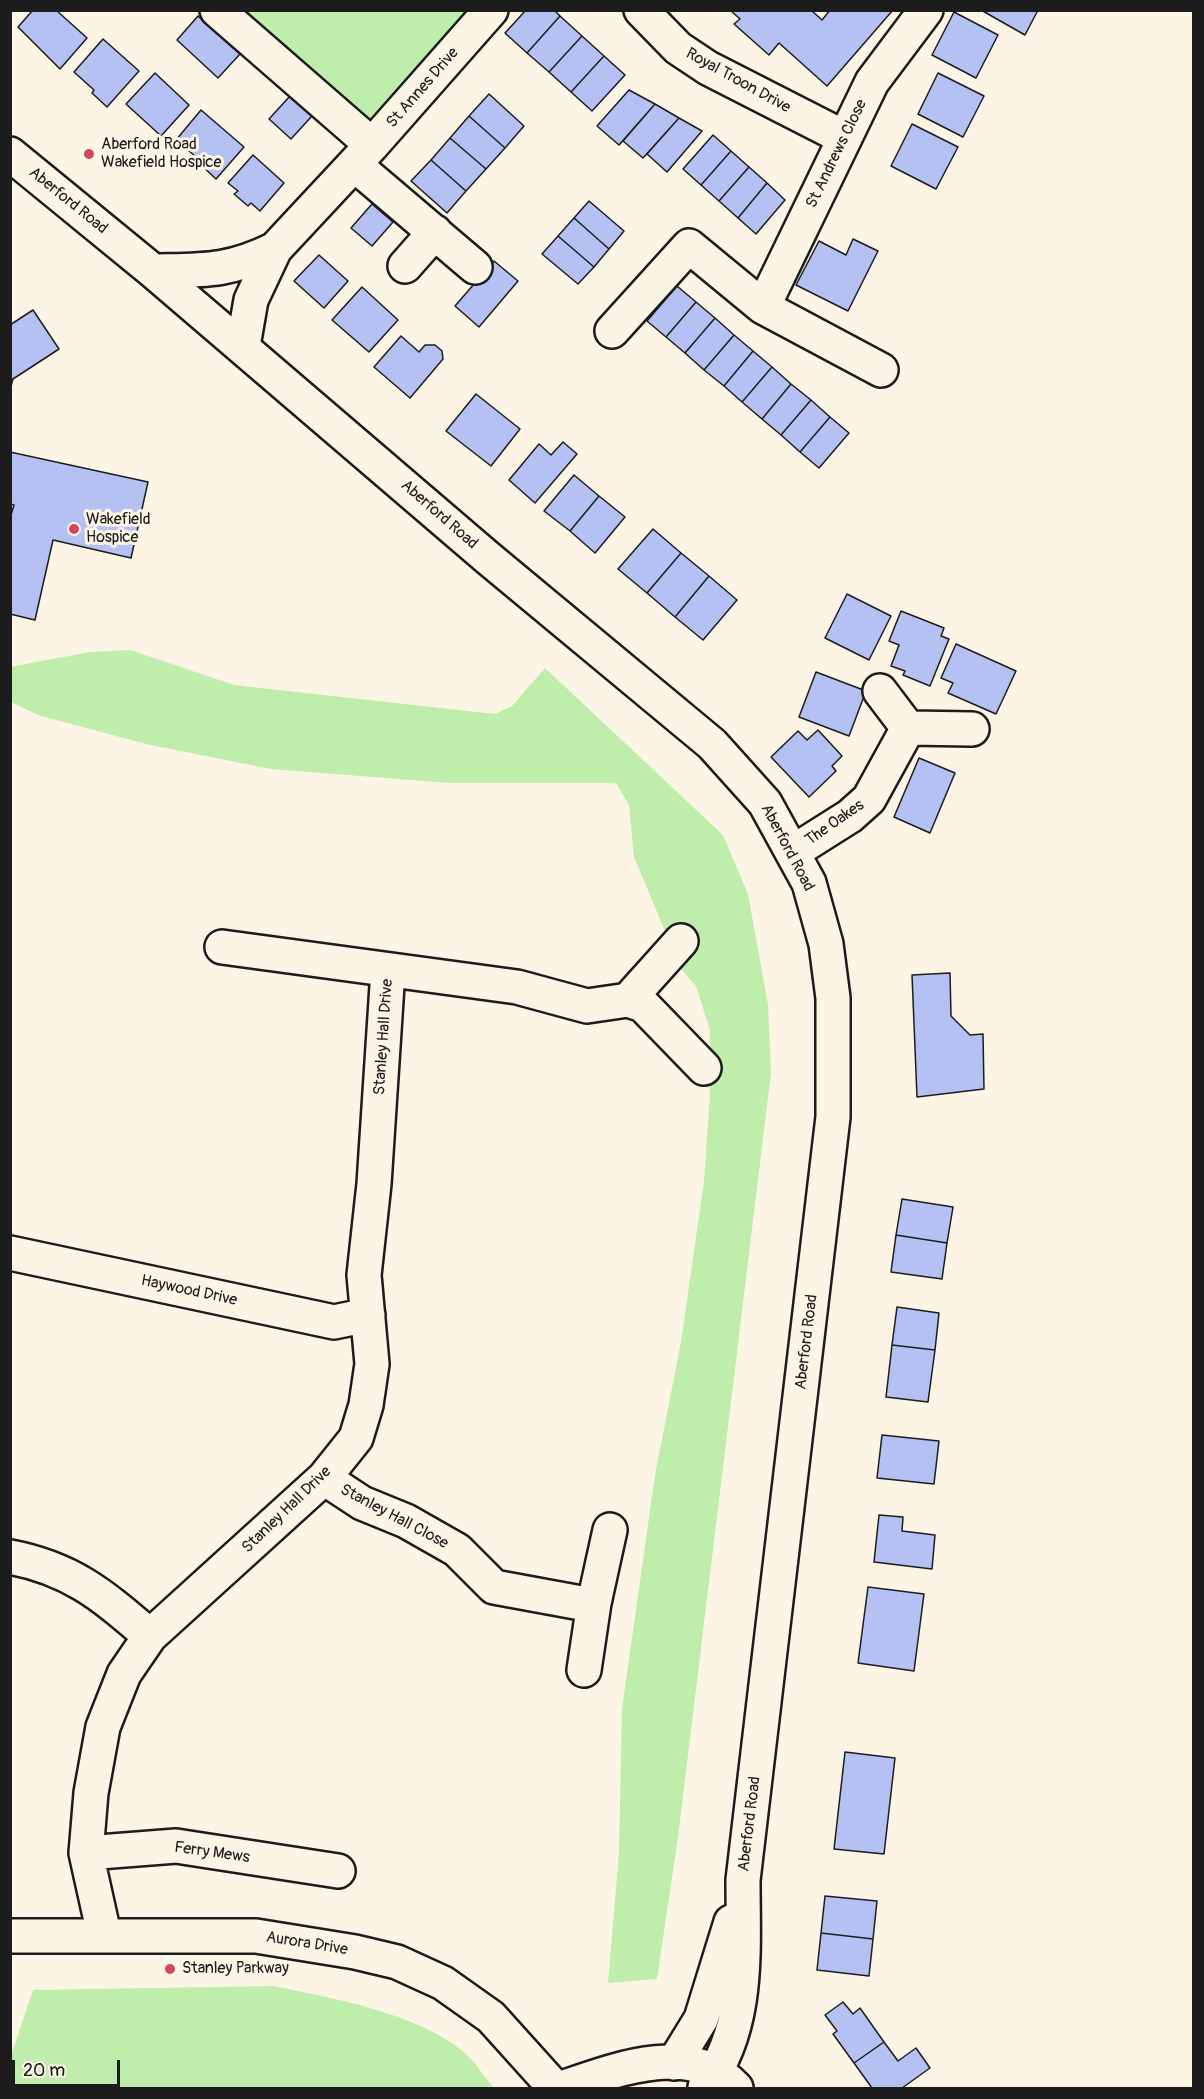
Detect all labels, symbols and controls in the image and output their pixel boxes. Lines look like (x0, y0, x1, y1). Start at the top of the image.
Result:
street label: St Annes Drive (383, 44, 463, 132)
street label: Royal Troon Drive (682, 44, 794, 118)
street label: St Andrews Close (802, 97, 872, 211)
place label: Aberford Road Wakefield Hospice (101, 135, 221, 173)
marker: Aberford Road Wakefield Hospice (82, 147, 96, 161)
street label: Aberford Road (25, 163, 111, 239)
street label: Aberford Road (397, 476, 481, 554)
place label: Wakefield Hospice (86, 510, 151, 548)
marker: Wakefield Hospice (67, 522, 81, 536)
street label: The Oakes (802, 796, 868, 850)
street label: Aberford Road (756, 801, 818, 895)
street label: Stanley Hall Drive (370, 978, 398, 1096)
street label: Haywood Drive (139, 1271, 239, 1311)
street label: Aberford Road (792, 1293, 822, 1391)
street label: Stanley Hall Drive (238, 1463, 336, 1557)
street label: Stanley Hall Close (337, 1480, 451, 1554)
street label: Aberford Road (735, 1775, 765, 1873)
street label: Ferry Mews (173, 1838, 251, 1868)
street label: Aurora Drive (265, 1928, 349, 1960)
place label: Stanley Parkway (182, 1959, 289, 1979)
marker: Stanley Parkway (163, 1962, 177, 1976)
scale bar (15, 2048, 123, 2086)
text: 20 m (23, 2059, 65, 2082)

